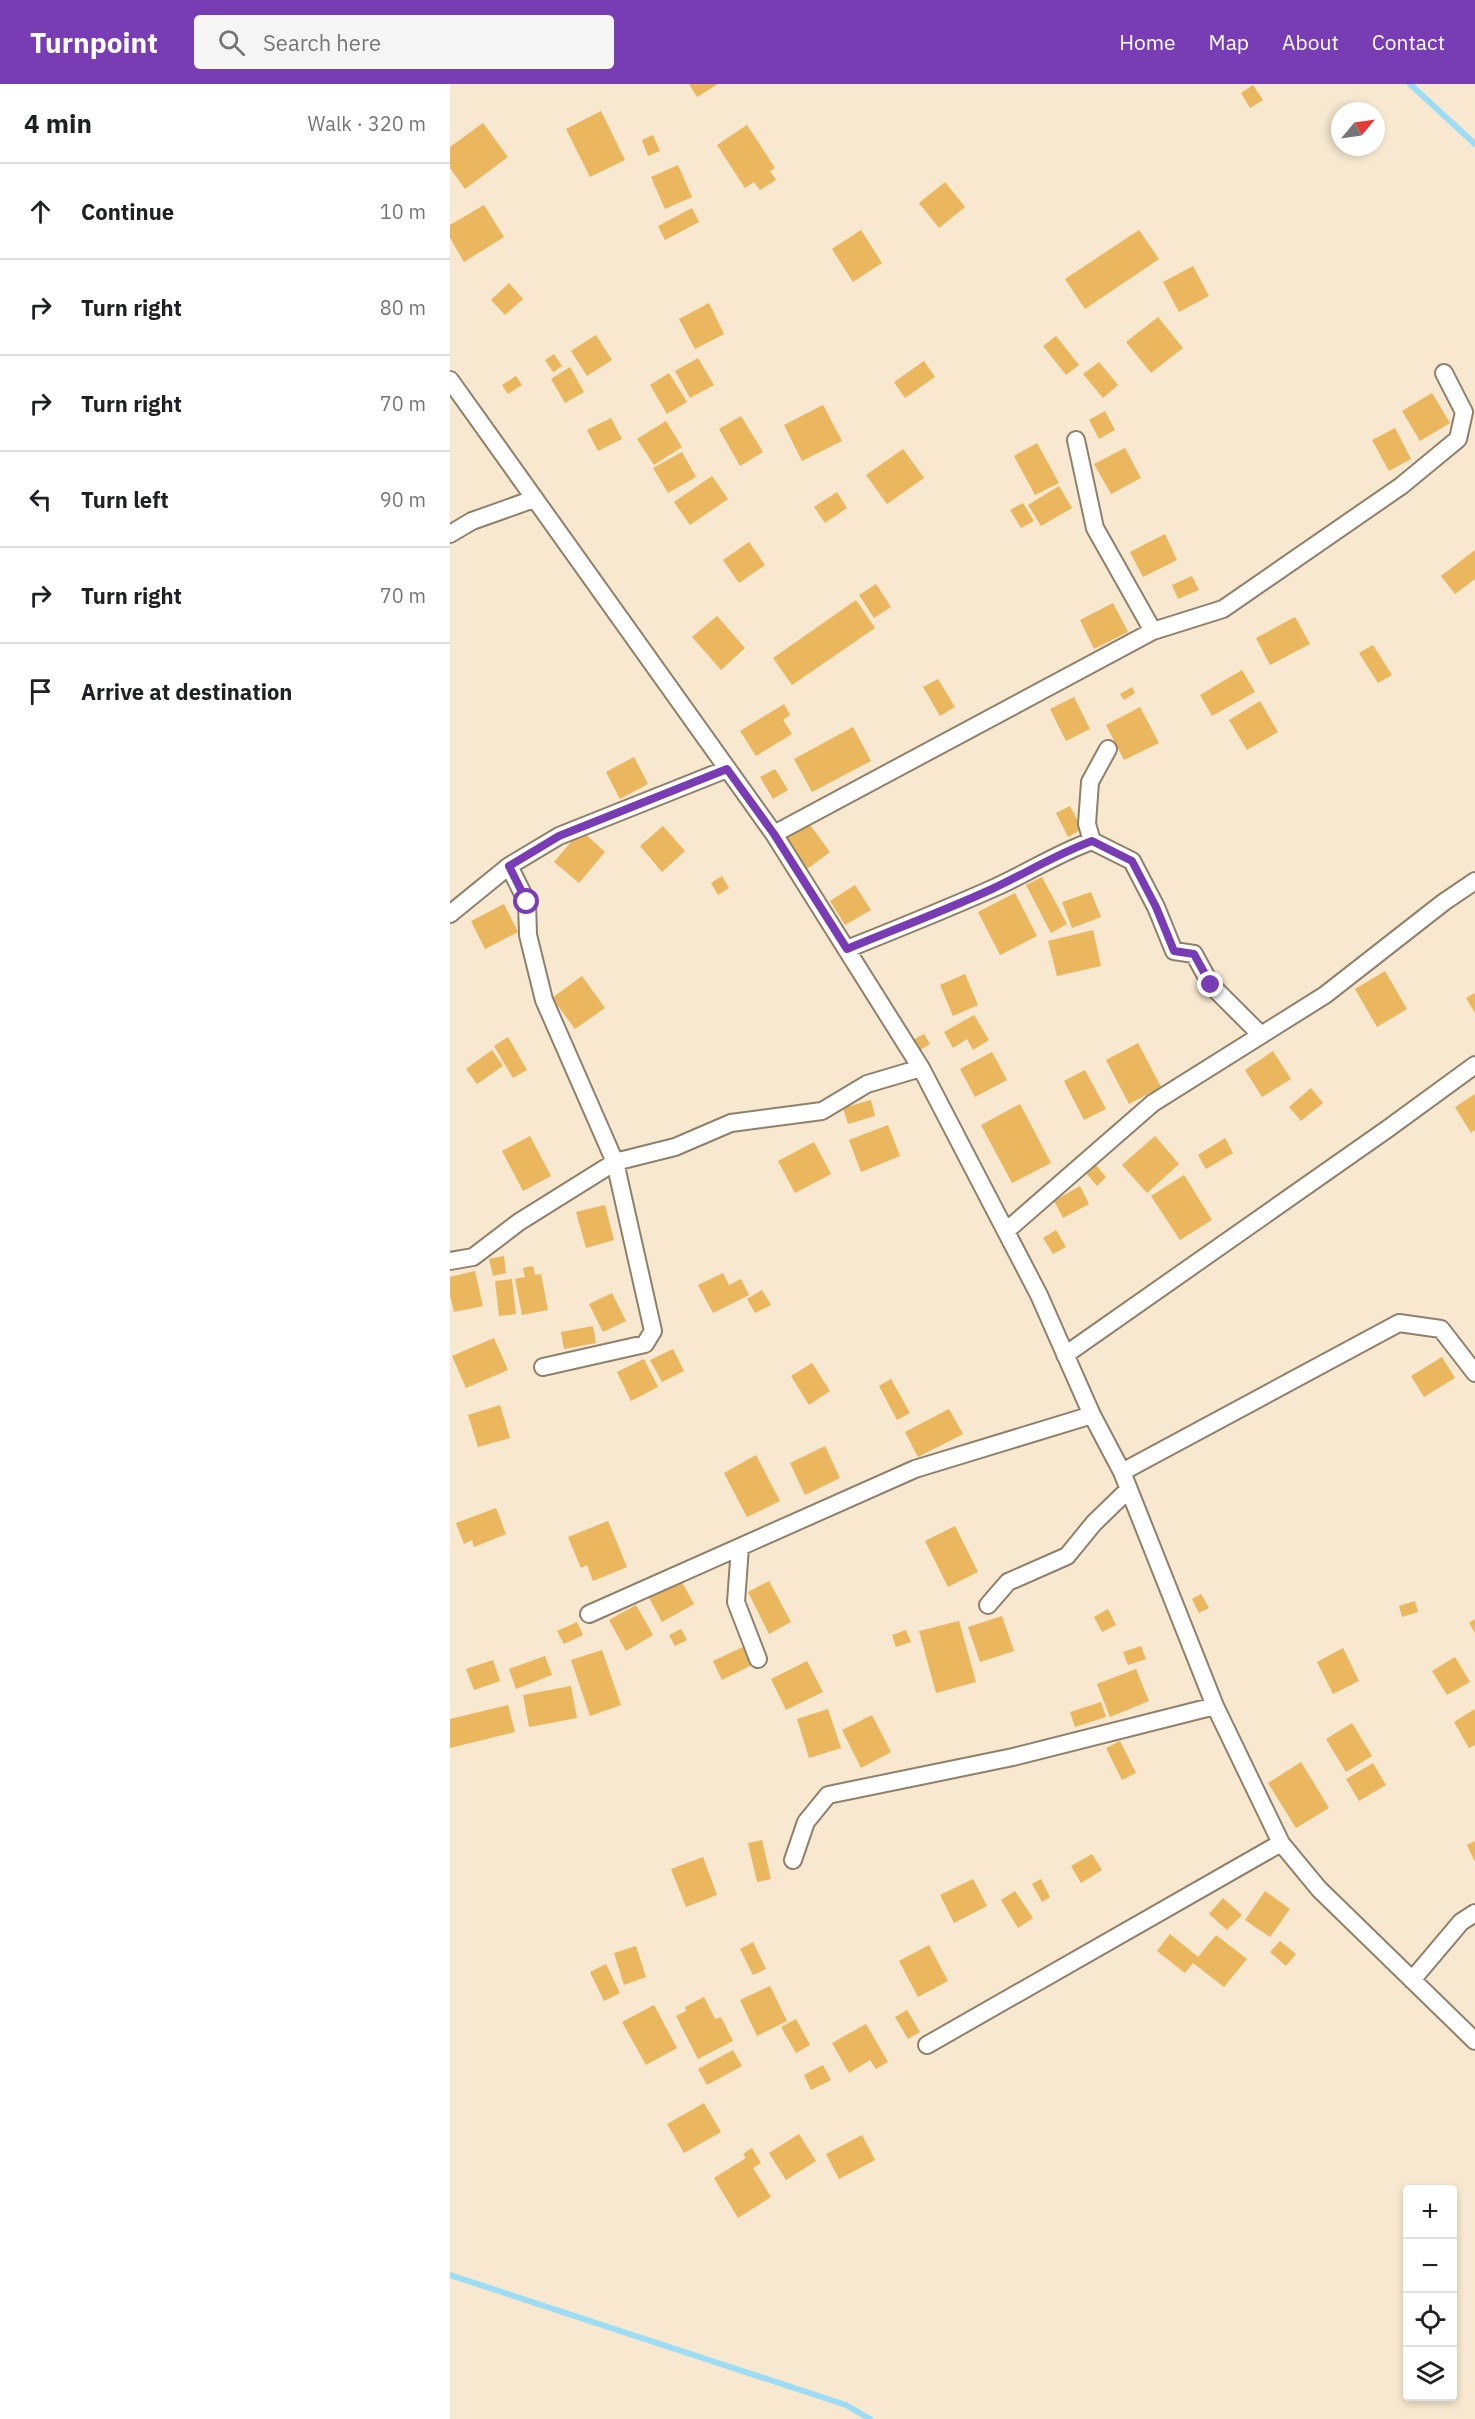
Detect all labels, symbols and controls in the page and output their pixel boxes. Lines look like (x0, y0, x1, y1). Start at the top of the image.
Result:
search box (194, 15, 614, 69)
text: Turnpoint (30, 24, 158, 61)
icon: search (215, 26, 248, 59)
text: Search here (263, 28, 381, 57)
text: Home (1119, 28, 1176, 56)
text: Map (1209, 28, 1249, 56)
text: About (1282, 28, 1339, 56)
text: Contact (1372, 28, 1445, 56)
north arrow (1331, 102, 1385, 156)
text: 4 min (24, 106, 92, 140)
text: Walk · 320 m (308, 110, 426, 137)
icon: ahead (24, 195, 57, 228)
text: Continue (81, 197, 174, 226)
text: 10 m (380, 198, 426, 225)
icon: right (24, 291, 57, 324)
text: Turn right (81, 293, 182, 322)
text: 80 m (380, 294, 426, 321)
icon: right (24, 387, 57, 420)
text: Turn right (81, 389, 182, 418)
text: 70 m (380, 390, 426, 417)
icon: left (24, 483, 57, 516)
text: Turn left (81, 485, 169, 514)
text: 90 m (380, 486, 426, 513)
icon: right (24, 579, 57, 612)
text: Turn right (81, 581, 182, 610)
text: 70 m (380, 582, 426, 609)
icon: arrive (24, 675, 57, 708)
text: Arrive at destination (81, 677, 292, 706)
route start (513, 888, 539, 914)
route end (1197, 971, 1223, 997)
map controls (1403, 2185, 1457, 2401)
button: + (1403, 2185, 1457, 2239)
button: − (1403, 2239, 1457, 2293)
button: locate (1403, 2293, 1457, 2347)
button: layers (1403, 2347, 1457, 2401)

